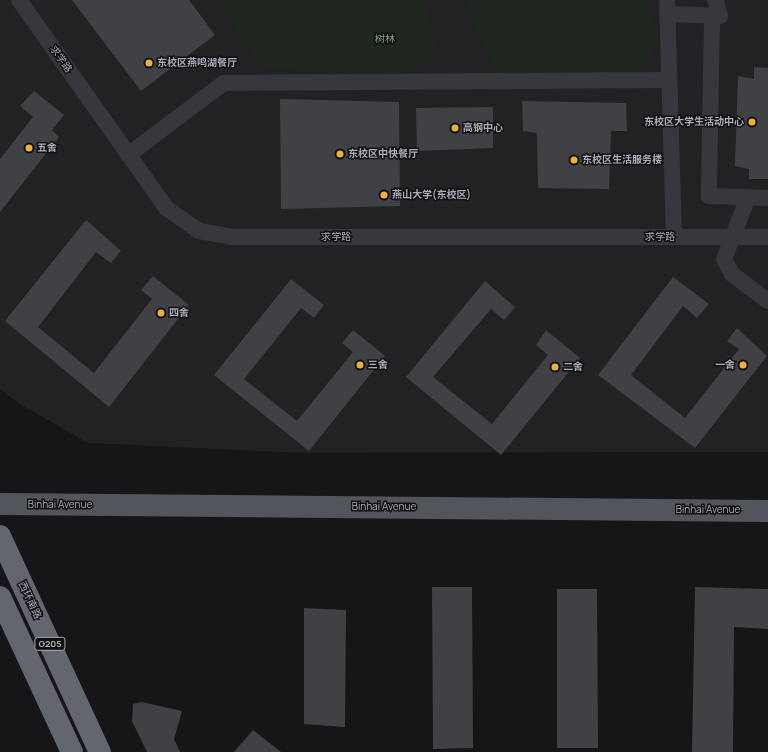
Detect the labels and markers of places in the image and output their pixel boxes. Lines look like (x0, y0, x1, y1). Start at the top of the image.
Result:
place label: 东校区燕鸣湖餐厅 (157, 57, 237, 69)
marker: 东校区燕鸣湖餐厅 (144, 58, 154, 68)
place label: 东校区大学生活动中心 (644, 116, 744, 128)
marker: 东校区大学生活动中心 (747, 117, 757, 127)
place label: 高钢中心 (463, 122, 503, 134)
marker: 高钢中心 (450, 123, 460, 133)
place label: 五舍 (37, 142, 57, 154)
marker: 五舍 (24, 143, 34, 153)
place label: 东校区中快餐厅 (348, 148, 418, 160)
marker: 东校区中快餐厅 (335, 149, 345, 159)
place label: 东校区生活服务楼 (582, 154, 662, 166)
marker: 东校区生活服务楼 (569, 155, 579, 165)
place label: 燕山大学(东校区) (392, 189, 471, 201)
marker: 燕山大学(东校区) (379, 190, 389, 200)
place label: 四舍 (169, 307, 189, 319)
marker: 四舍 (156, 308, 166, 318)
place label: 三舍 (368, 359, 388, 371)
place label: 一舍 (715, 359, 735, 371)
marker: 三舍 (355, 360, 365, 370)
marker: 一舍 (738, 360, 748, 370)
place label: 二舍 (563, 361, 583, 373)
marker: 二舍 (550, 362, 560, 372)

